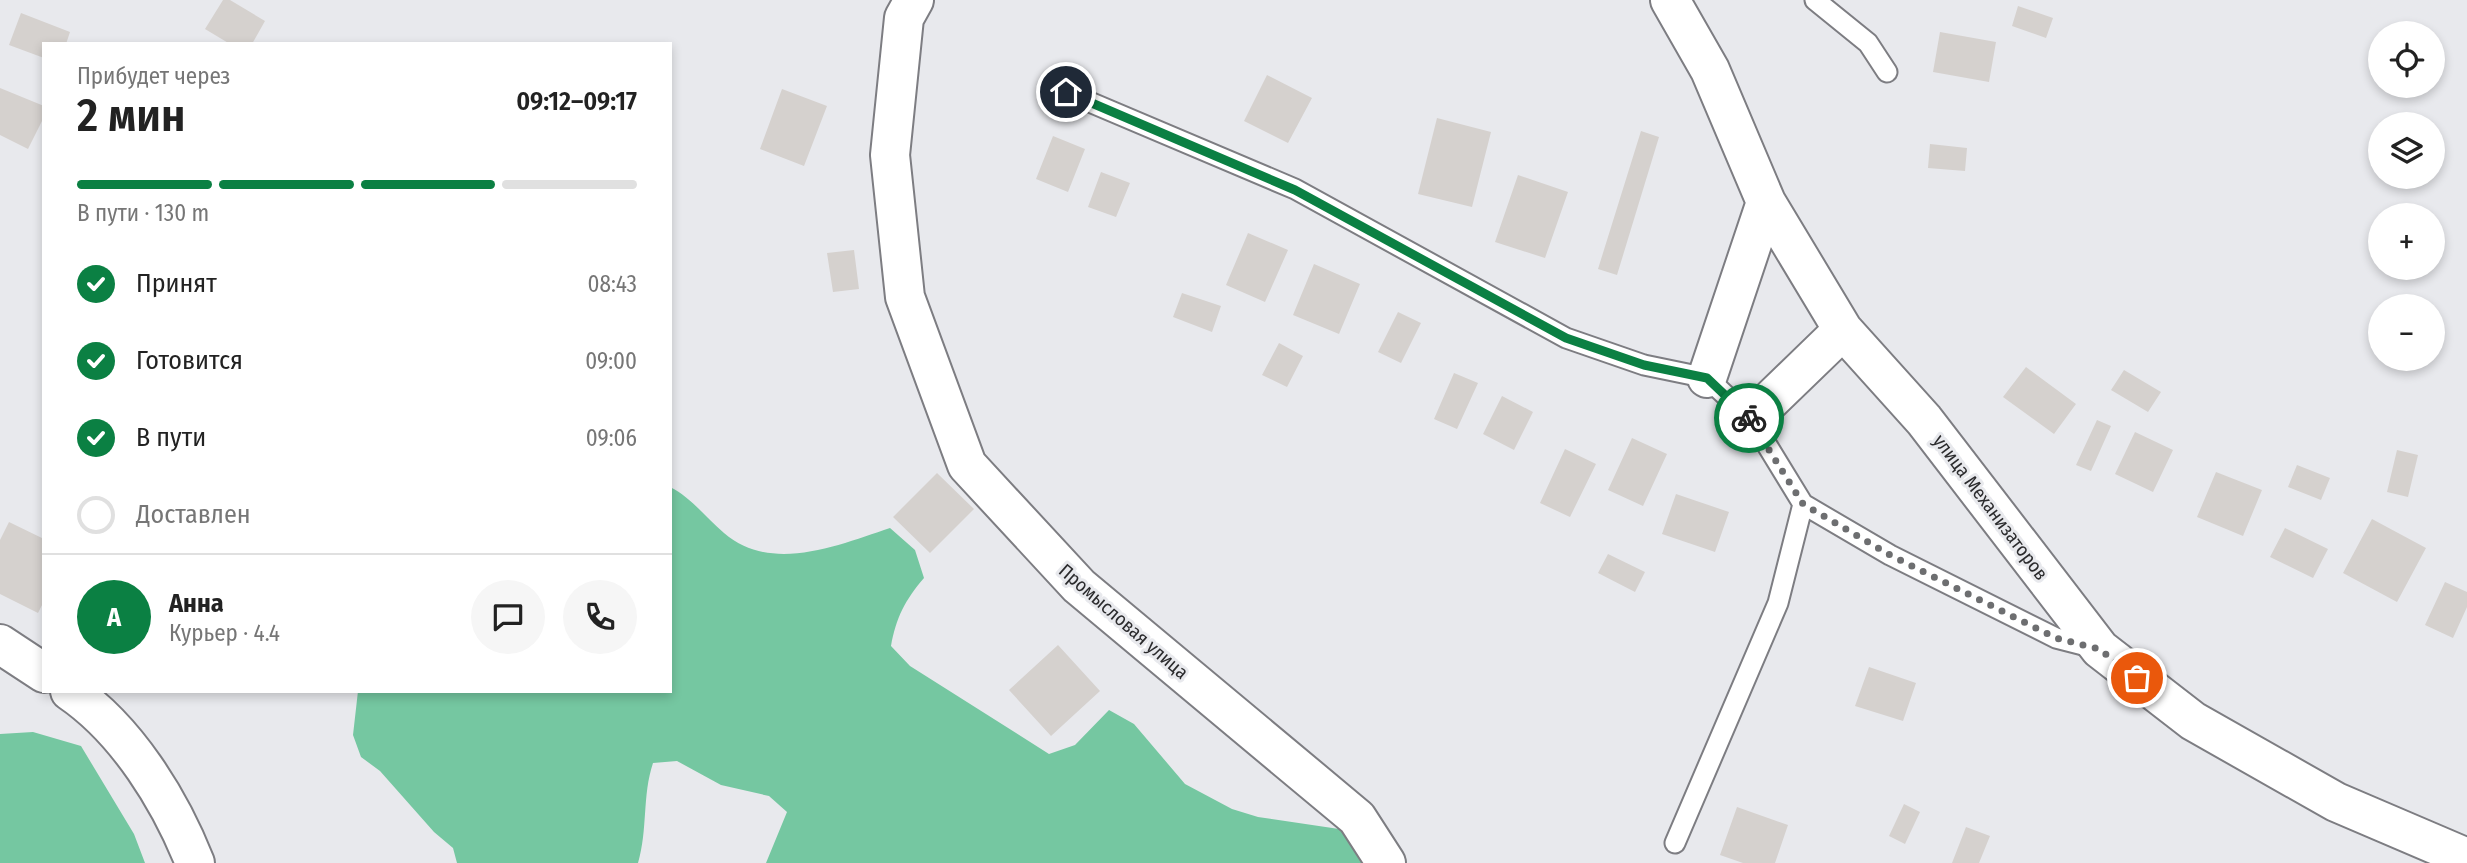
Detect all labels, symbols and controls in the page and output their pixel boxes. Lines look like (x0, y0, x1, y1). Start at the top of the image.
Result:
map controls (2368, 21, 2445, 371)
button: locate (2368, 21, 2445, 98)
text: Прибудет через (77, 62, 230, 90)
pin (1036, 62, 1096, 122)
icon: home (1047, 73, 1085, 111)
text: 09:12–09:17 (516, 86, 637, 117)
text: 2 мин (77, 88, 185, 143)
button: layers (2368, 112, 2445, 189)
text: В пути · 130 m (77, 199, 209, 227)
button: + (2368, 203, 2445, 280)
icon: check (77, 265, 115, 303)
text: Принят (136, 268, 217, 299)
text: 08:43 (588, 270, 637, 298)
button: − (2368, 294, 2445, 371)
icon: check (77, 342, 115, 380)
text: Готовится (136, 345, 243, 376)
text: 09:00 (585, 347, 637, 375)
courier (1714, 383, 1784, 453)
icon: bike (1730, 399, 1768, 437)
icon: check (77, 419, 115, 457)
text: В пути (136, 422, 206, 453)
text: 09:06 (586, 424, 637, 452)
street label: улица Механизаторов (1928, 430, 2053, 585)
text: Доставлен (136, 499, 251, 530)
street label: Промысловая улица (1054, 559, 1193, 684)
button: chat (471, 580, 545, 654)
button: phone (563, 580, 637, 654)
text: Анна (169, 588, 224, 619)
text: А (107, 602, 121, 633)
text: Курьер · 4.4 (169, 619, 280, 647)
pin (2107, 648, 2167, 708)
icon: bag (2118, 659, 2156, 697)

